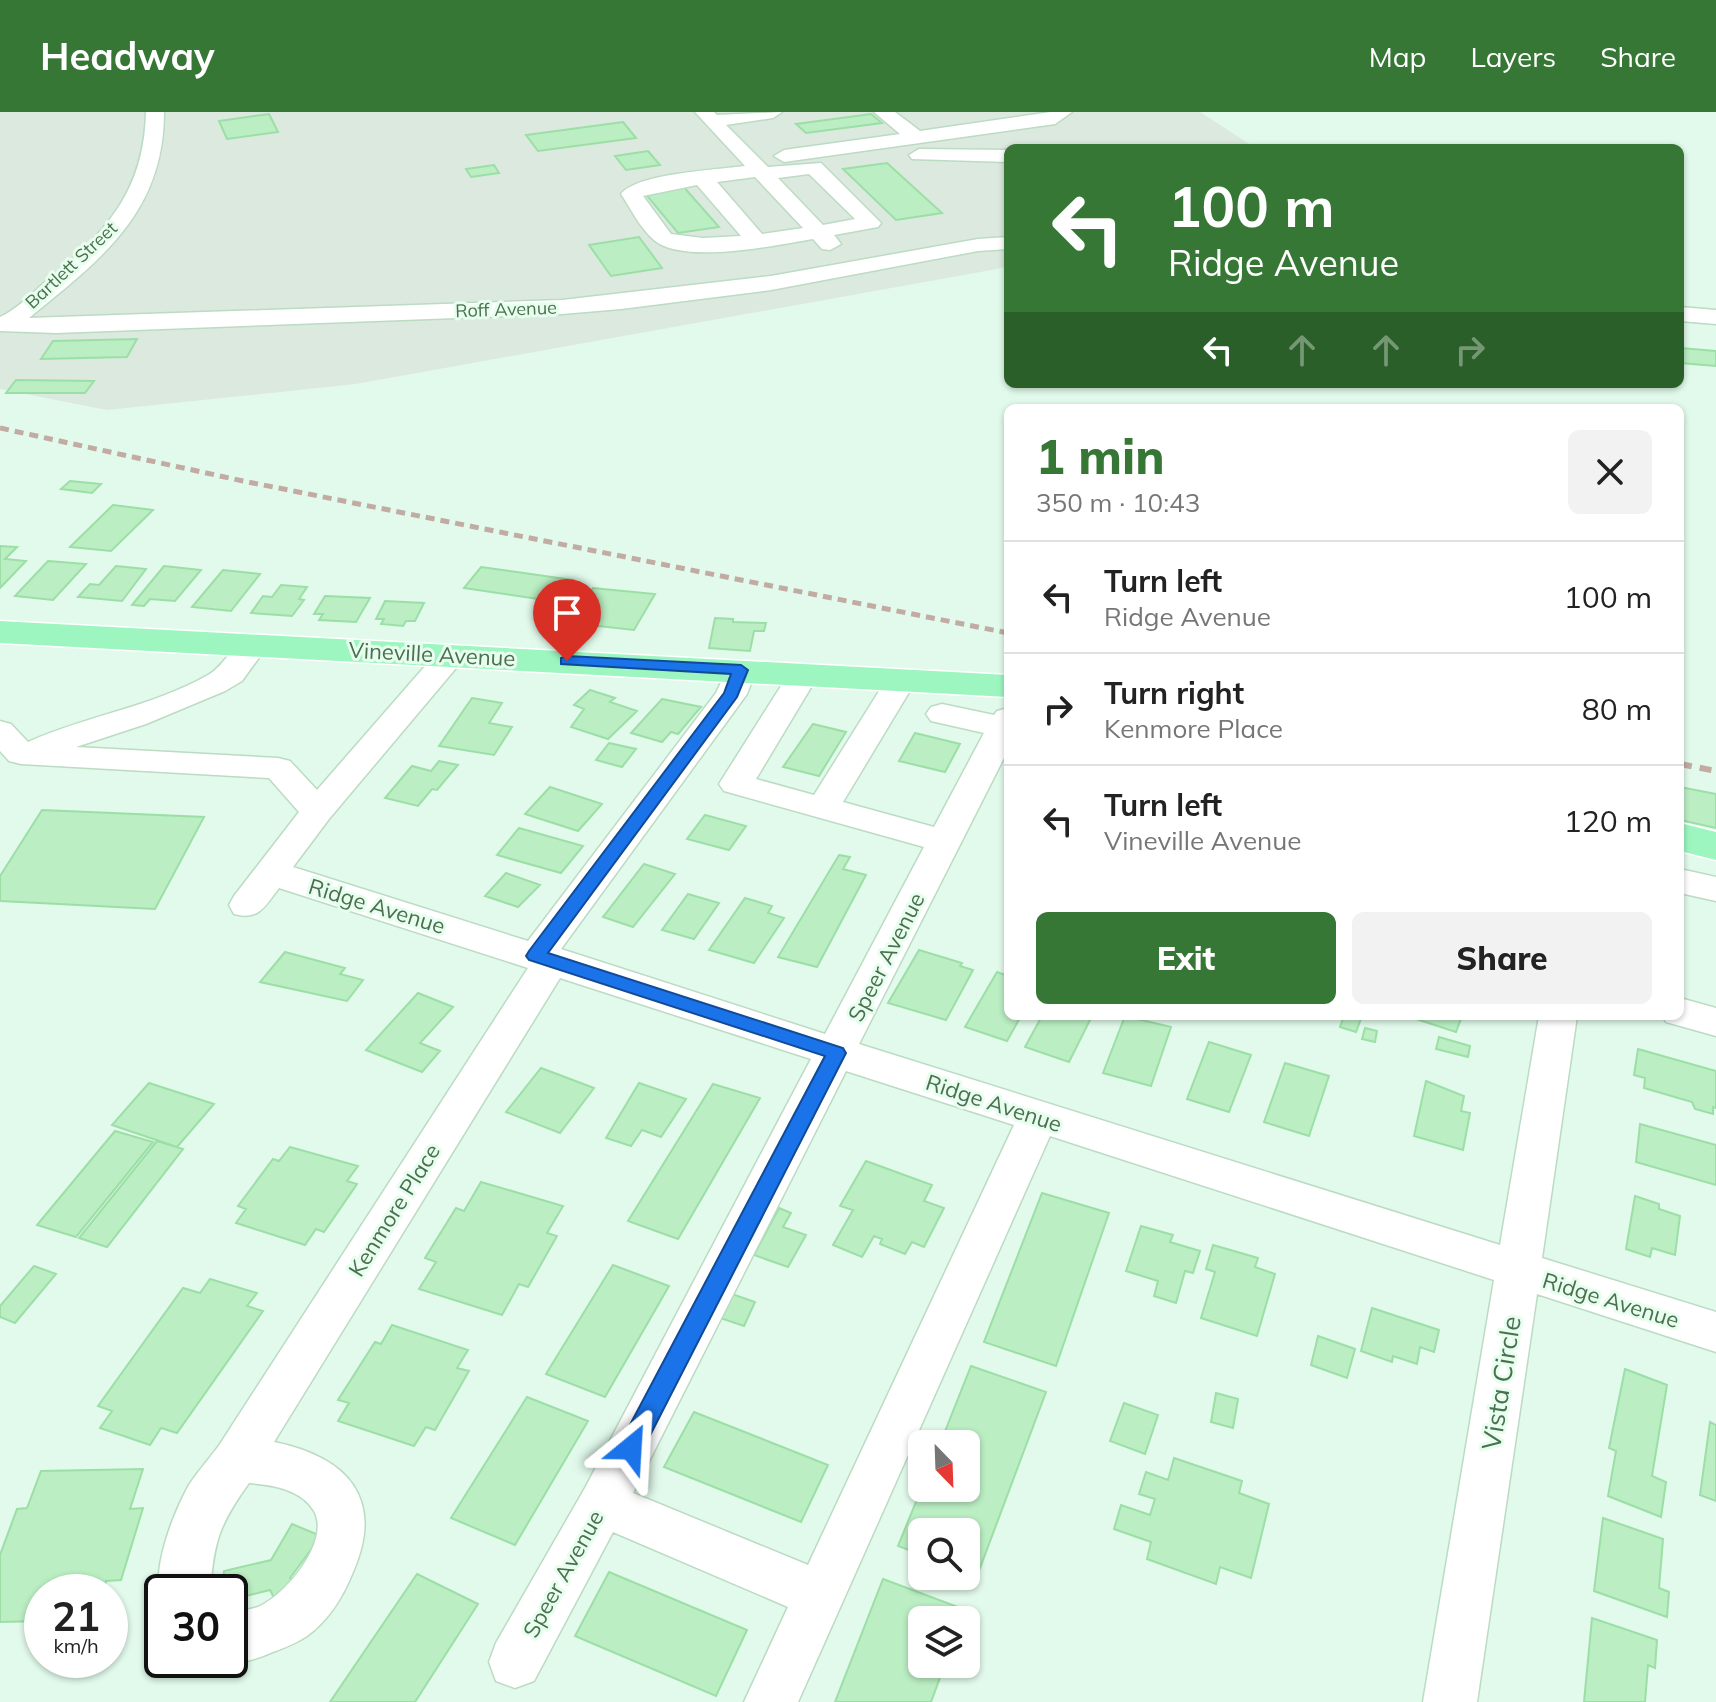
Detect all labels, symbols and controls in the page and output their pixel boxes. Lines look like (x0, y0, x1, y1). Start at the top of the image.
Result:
text: Headway (40, 32, 215, 80)
text: Map (1369, 39, 1426, 74)
text: Layers (1470, 39, 1556, 74)
text: Share (1600, 39, 1676, 74)
text: 100 m (1168, 171, 1335, 241)
icon: left (1036, 176, 1140, 280)
street label: Bartlett Street (20, 217, 122, 313)
text: Ridge Avenue (1168, 240, 1399, 285)
street label: Roff Avenue (455, 296, 557, 322)
icon: left (1196, 328, 1240, 372)
icon: ahead (1280, 328, 1324, 372)
icon: ahead (1364, 328, 1408, 372)
icon: right (1448, 328, 1492, 372)
text: 1 min (1036, 426, 1165, 486)
button: close (1568, 430, 1652, 514)
text: 350 m · 10:43 (1036, 486, 1200, 519)
text: Turn left (1104, 562, 1222, 600)
icon: left (1036, 575, 1080, 619)
text: 100 m (1564, 578, 1652, 616)
pin (533, 579, 601, 661)
icon: arrive (545, 591, 589, 635)
text: Ridge Avenue (1104, 600, 1271, 633)
street label: Vineville Avenue (348, 636, 516, 672)
text: Turn right (1104, 674, 1244, 712)
icon: right (1036, 687, 1080, 731)
text: 80 m (1582, 690, 1652, 728)
text: Kenmore Place (1104, 712, 1283, 745)
text: Turn left (1104, 786, 1222, 824)
icon: left (1036, 799, 1080, 843)
text: 120 m (1564, 802, 1652, 840)
text: Vineville Avenue (1104, 824, 1301, 857)
street label: Ridge Avenue (305, 872, 449, 940)
street label: Speer Avenue (841, 888, 931, 1026)
button: Exit (1036, 912, 1336, 1004)
button: Share (1352, 912, 1652, 1004)
street label: Ridge Avenue (922, 1068, 1066, 1138)
street label: Kenmore Place (342, 1138, 446, 1282)
street label: Ridge Avenue (1539, 1266, 1683, 1334)
street label: Vista Circle (1474, 1314, 1528, 1452)
position arrow (589, 1406, 673, 1490)
north arrow (908, 1430, 980, 1502)
map controls (908, 1430, 980, 1678)
street label: Speer Avenue (517, 1505, 609, 1643)
button: search (908, 1518, 980, 1590)
speed limit sign: 30 (144, 1574, 248, 1678)
text: 21 (52, 1591, 100, 1641)
button: layers (908, 1606, 980, 1678)
text: km/h (53, 1633, 99, 1658)

